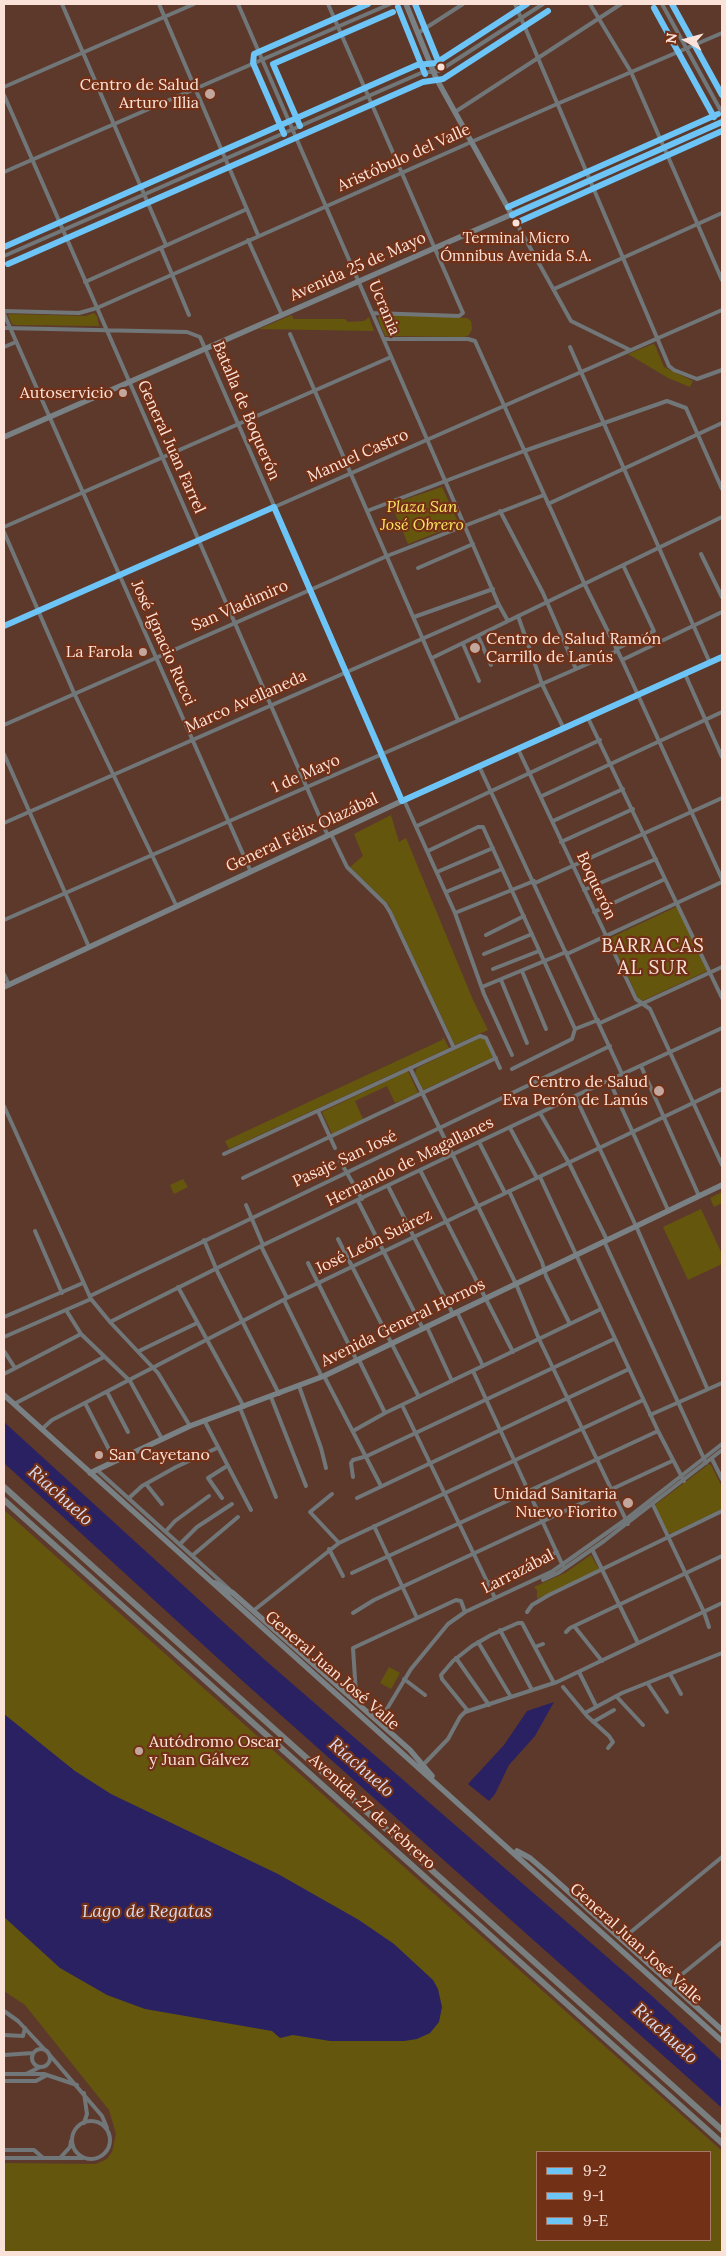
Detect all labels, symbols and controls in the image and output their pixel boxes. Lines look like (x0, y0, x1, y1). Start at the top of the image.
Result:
north arrow (661, 15, 711, 65)
text: N (662, 32, 681, 45)
unlabelled marker (436, 62, 446, 72)
place label: Centro de Salud Arturo Illia (80, 75, 199, 113)
marker: Centro de Salud Arturo Illia (203, 87, 217, 101)
street label: Aristóbulo del Valle (334, 120, 474, 196)
marker: Terminal Micro Ómnibus Avenida S.A. (511, 218, 521, 228)
street label: Avenida 25 de Mayo (287, 228, 429, 306)
place label: Terminal Micro Ómnibus Avenida S.A. (440, 230, 592, 265)
street label: Ucrania (364, 278, 404, 338)
street label: Batalla de Boquerón (208, 339, 284, 483)
street label: General Juan Farrel (133, 377, 209, 517)
place label: Autoservicio (20, 383, 113, 403)
marker: Autoservicio (117, 387, 129, 399)
street label: Manuel Castro (304, 425, 412, 487)
park label: Plaza San José Obrero (380, 497, 464, 535)
street label: San Vladimiro (189, 576, 291, 636)
street label: José Ignacio Rucci (127, 577, 199, 709)
place label: Centro de Salud Ramón Carrillo de Lanús (486, 629, 661, 667)
marker: Centro de Salud Ramón Carrillo de Lanús (468, 641, 482, 655)
place label: La Farola (66, 642, 133, 662)
marker: La Farola (137, 646, 149, 658)
street label: Marco Avellaneda (182, 667, 310, 737)
street label: 1 de Mayo (269, 750, 343, 798)
street label: General Félix Olazábal (223, 789, 381, 877)
street label: Boquerón (572, 849, 620, 923)
district label: BARRACAS AL SUR (600, 936, 706, 980)
place label: Centro de Salud Eva Perón de Lanús (503, 1072, 648, 1110)
marker: Centro de Salud Eva Perón de Lanús (652, 1084, 666, 1098)
street label: Hernando de Magallanes (323, 1113, 497, 1211)
street label: Pasaje San José (290, 1126, 400, 1192)
street label: José León Suárez (313, 1206, 435, 1278)
street label: Avenida General Hornos (318, 1275, 488, 1371)
place label: San Cayetano (109, 1445, 210, 1465)
marker: San Cayetano (93, 1449, 105, 1461)
water label: Riachuelo (23, 1461, 97, 1531)
place label: Unidad Sanitaria Nuevo Fiorito (493, 1484, 617, 1522)
marker: Unidad Sanitaria Nuevo Fiorito (621, 1496, 635, 1510)
street label: Larrazábal (479, 1546, 557, 1598)
street label: General Juan José Valle (261, 1607, 403, 1735)
place label: Autódromo Oscar y Juan Gálvez (149, 1732, 282, 1770)
water label: Riachuelo (324, 1734, 398, 1802)
marker: Autódromo Oscar y Juan Gálvez (133, 1745, 145, 1757)
street label: Avenida 27 de Febrero (305, 1750, 439, 1874)
street label: General Juan José Valle (566, 1879, 706, 2009)
water label: Lago de Regatas (82, 1901, 212, 1923)
water label: Riachuelo (628, 1999, 702, 2069)
legend (536, 2151, 711, 2241)
text: 9-2 (583, 2161, 607, 2180)
text: 9-1 (583, 2186, 604, 2205)
text: 9-E (583, 2211, 608, 2230)

